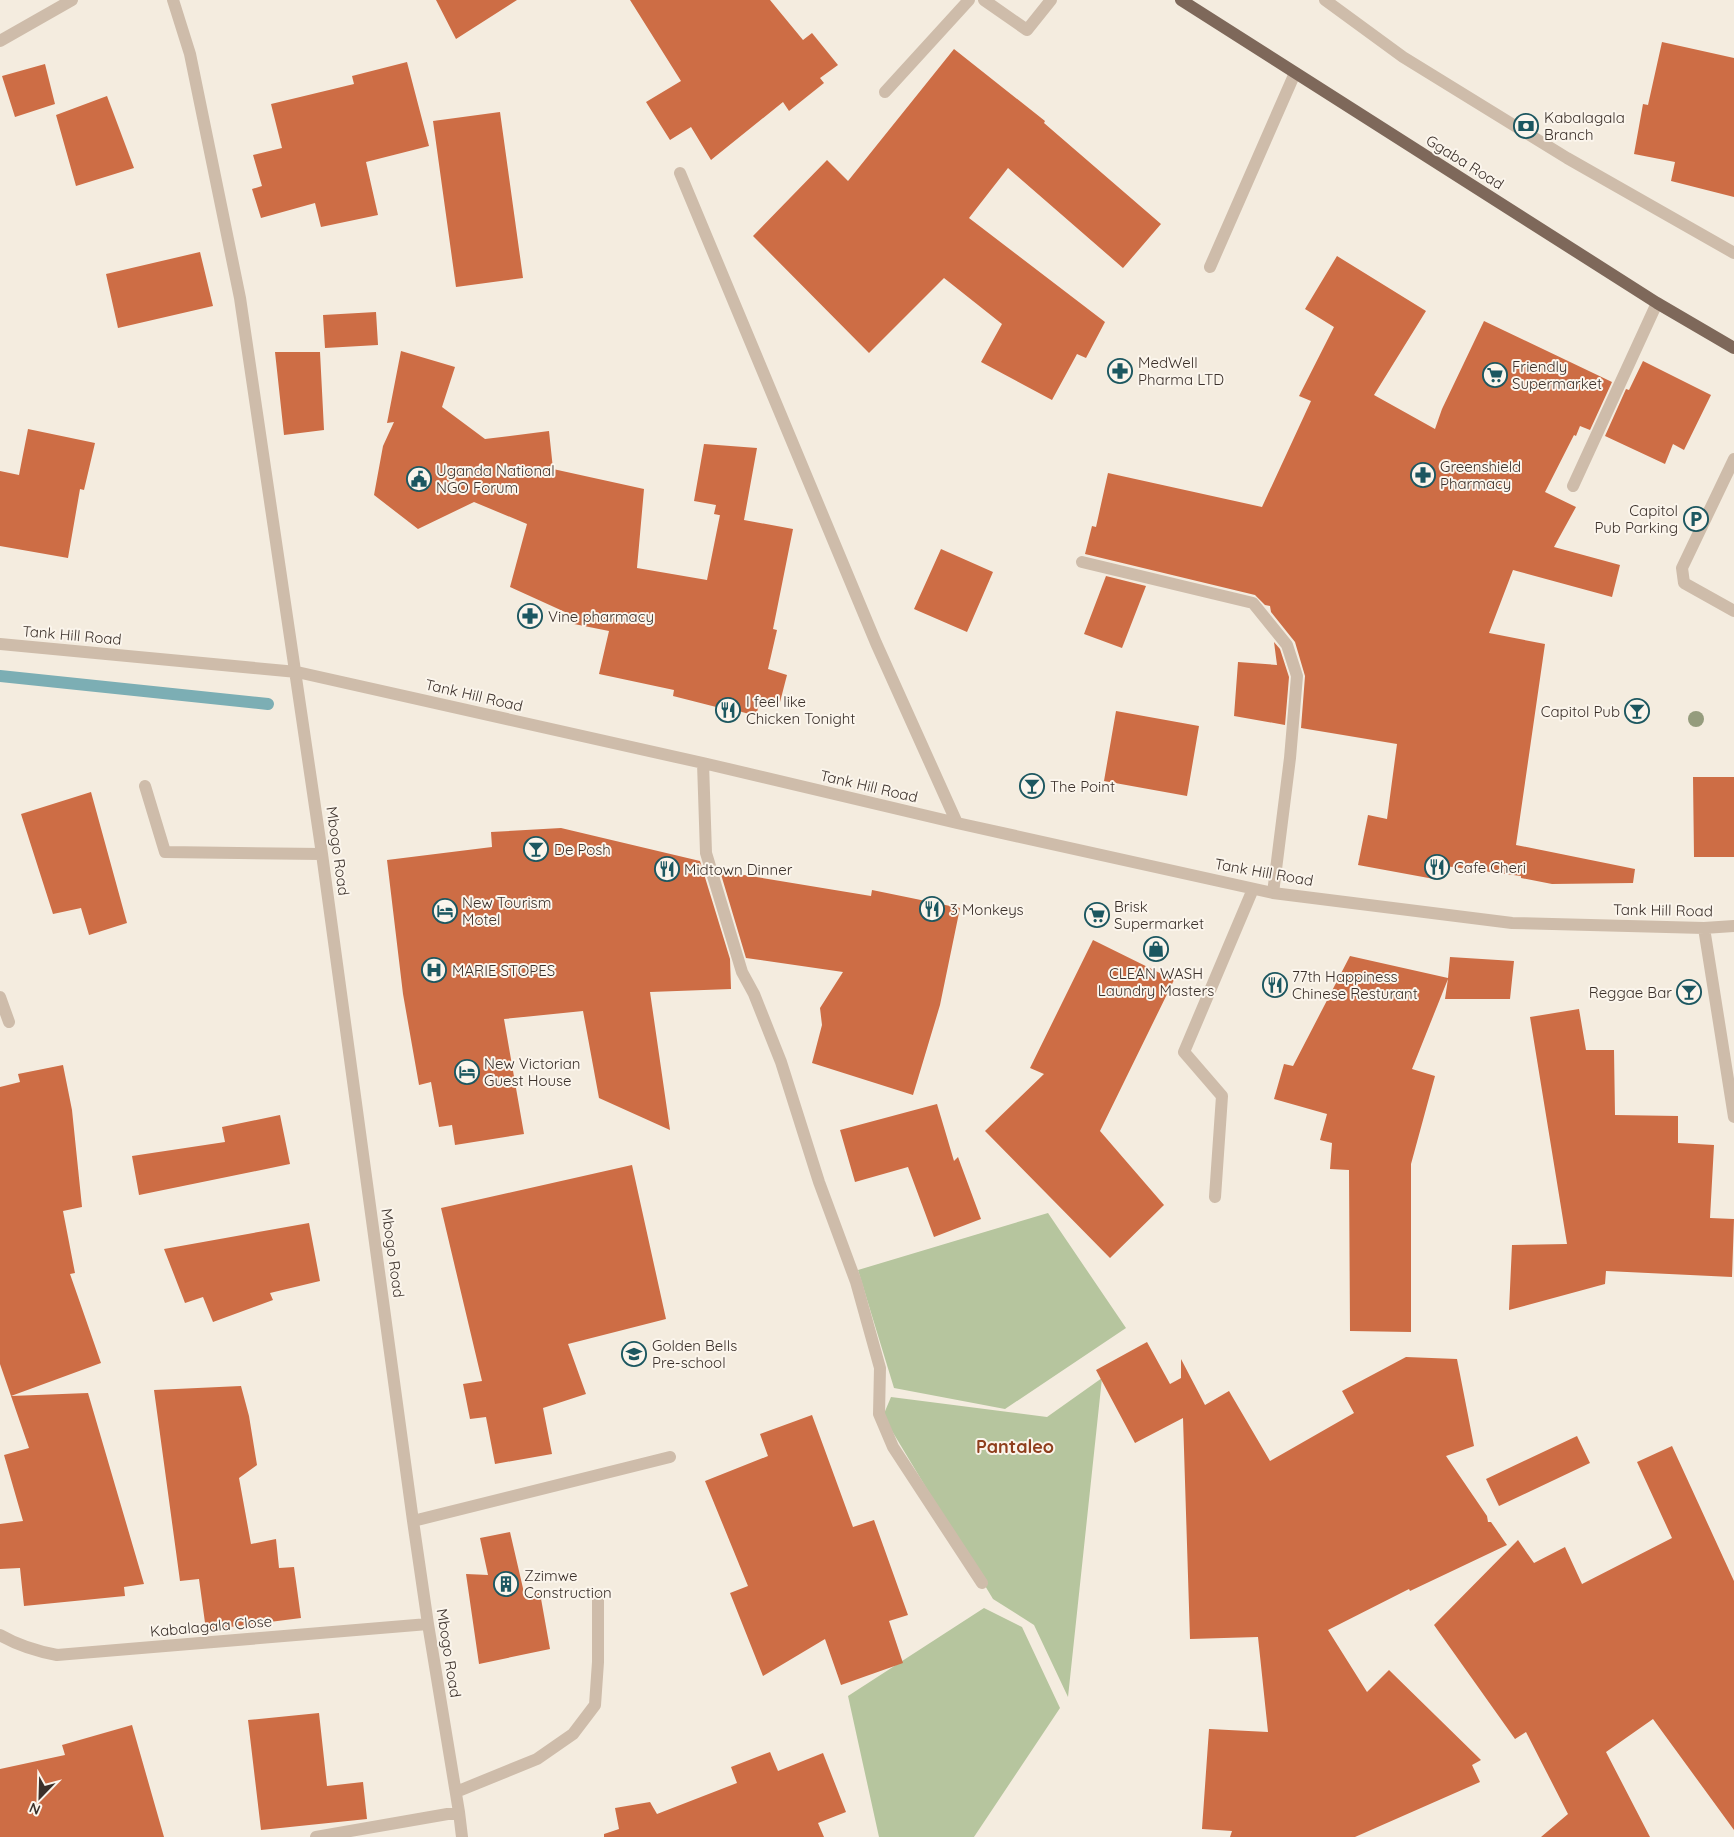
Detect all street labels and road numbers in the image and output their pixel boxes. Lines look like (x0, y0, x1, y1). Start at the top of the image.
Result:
street label: Ggaba Road (1423, 131, 1507, 193)
street label: Tank Hill Road (22, 621, 122, 649)
street label: Tank Hill Road (423, 675, 525, 715)
street label: Tank Hill Road (818, 766, 920, 806)
street label: Mbogo Road (322, 805, 354, 897)
street label: Tank Hill Road (1213, 854, 1315, 890)
street label: Tank Hill Road (1613, 900, 1713, 920)
street label: Mbogo Road (377, 1207, 409, 1299)
street label: Mbogo Road (433, 1607, 465, 1699)
street label: Kabalagala Close (149, 1611, 273, 1641)

